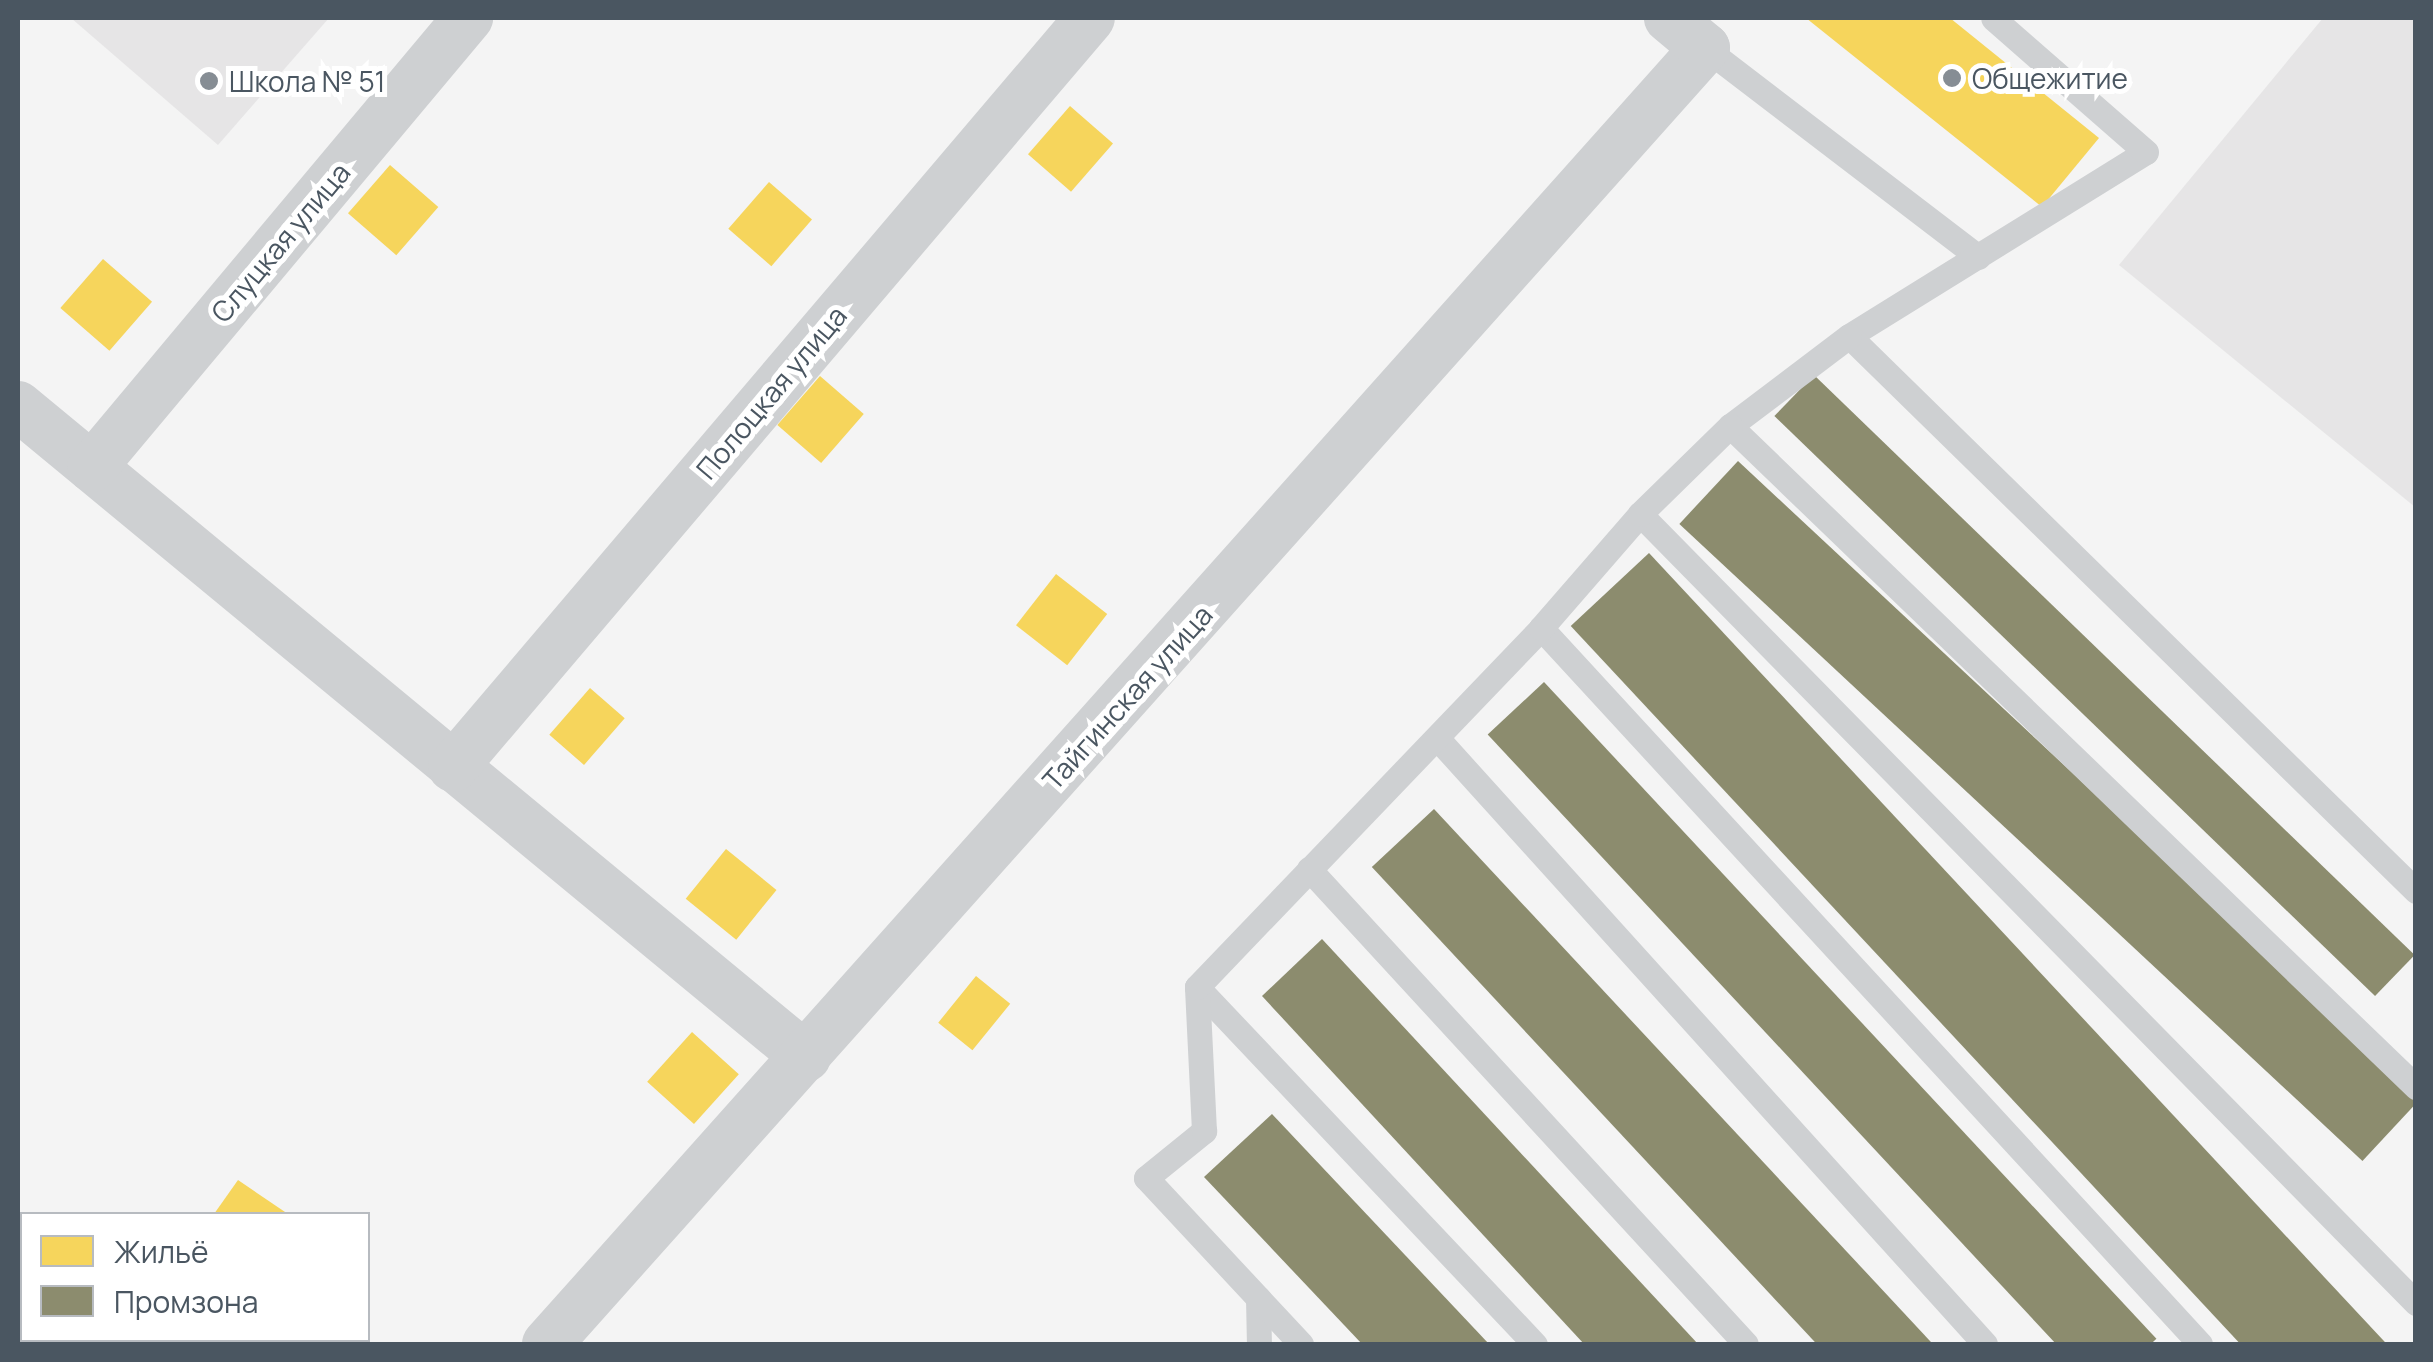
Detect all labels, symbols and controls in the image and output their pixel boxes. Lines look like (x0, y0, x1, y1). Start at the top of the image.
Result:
place label: Общежитие (1972, 61, 2128, 95)
place label: Школа № 51 (229, 64, 385, 98)
marker: Общежитие (1941, 67, 1963, 89)
marker: Школа № 51 (198, 70, 220, 92)
street label: Слуцкая улица (204, 155, 356, 329)
street label: Полоцкая улица (689, 299, 853, 485)
street label: Тайгинская улица (1035, 598, 1219, 796)
legend (20, 1212, 370, 1342)
text: Жильё (114, 1231, 209, 1272)
text: Промзона (114, 1281, 258, 1322)

